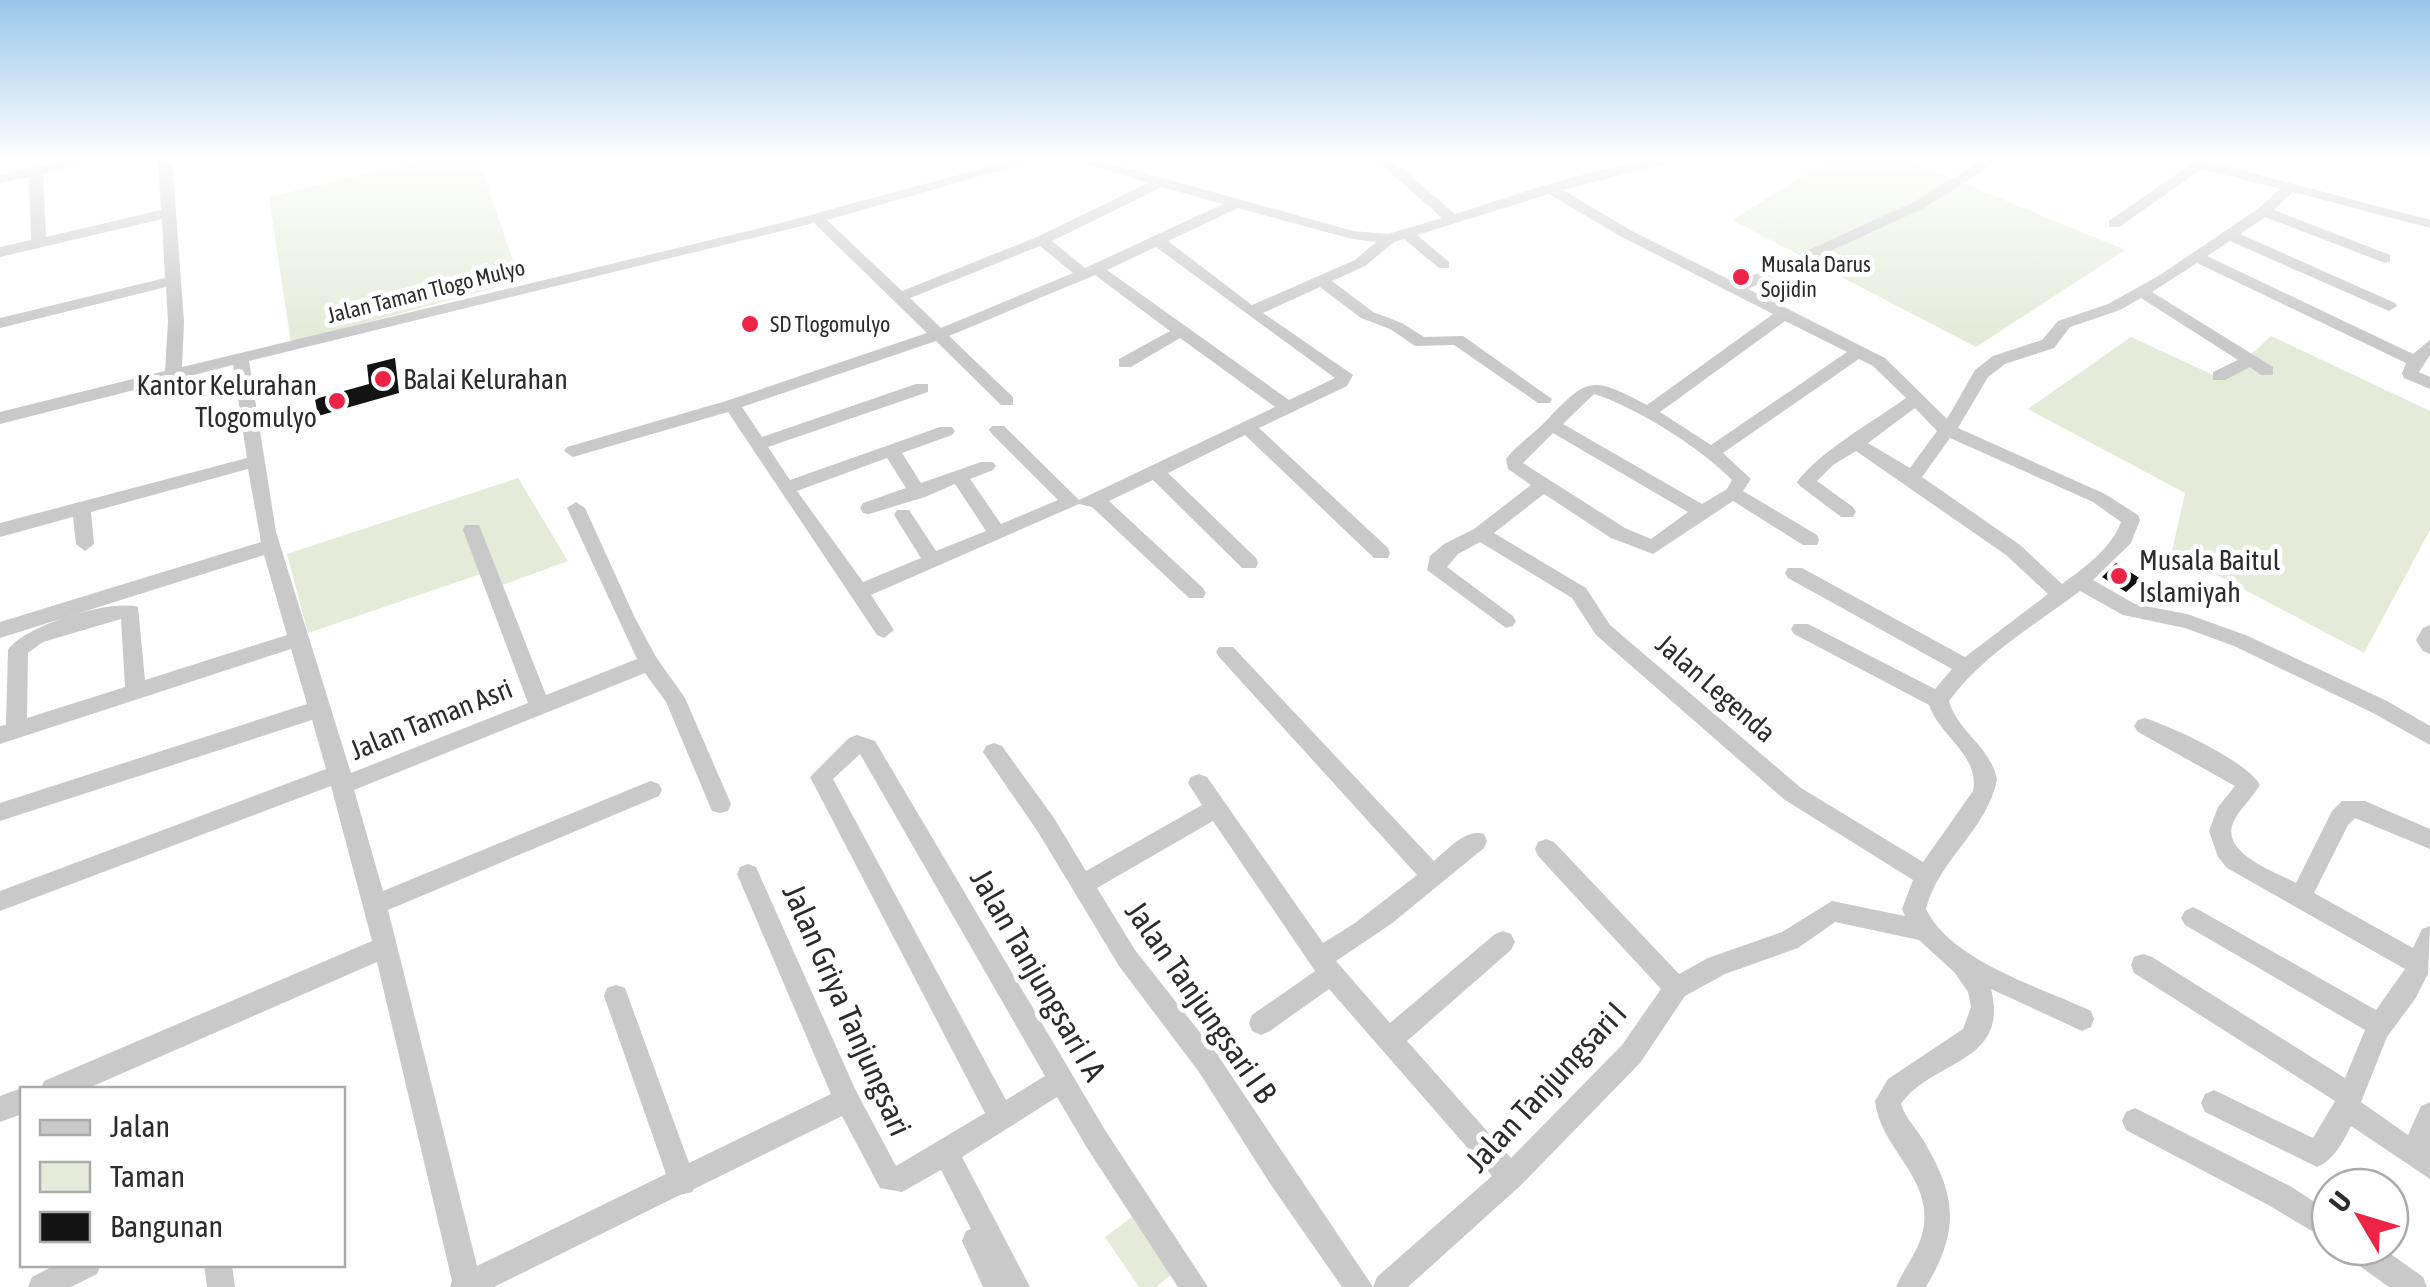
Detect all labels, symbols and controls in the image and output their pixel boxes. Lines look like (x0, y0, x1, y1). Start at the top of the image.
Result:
place label: Musala Darus Sojidin (1761, 251, 1871, 302)
street label: Jalan Taman Tlogo Mulyo (324, 254, 528, 328)
marker: Musala Darus Sojidin (1730, 266, 1752, 288)
place label: SD Tlogomulyo (770, 311, 890, 337)
marker: SD Tlogomulyo (739, 313, 761, 335)
place label: Balai Kelurahan (403, 363, 568, 395)
marker: Balai Kelurahan (372, 368, 394, 390)
place label: Kantor Kelurahan Tlogomulyo (136, 369, 317, 433)
marker: Kantor Kelurahan Tlogomulyo (326, 390, 348, 412)
place label: Musala Baitul Islamiyah (2139, 544, 2281, 608)
marker: Musala Baitul Islamiyah (2108, 565, 2130, 587)
street label: Jalan Legenda (1650, 628, 1782, 748)
street label: Jalan Taman Asri (345, 672, 517, 766)
street label: Jalan Tanjungsari I A (963, 862, 1114, 1087)
street label: Jalan Griya Tanjungsari (775, 878, 920, 1141)
street label: Jalan Tanjungsari I B (1118, 894, 1285, 1110)
street label: Jalan Tanjungsari I (1458, 994, 1634, 1179)
legend (20, 1087, 345, 1267)
text: Jalan (110, 1109, 170, 1143)
text: Taman (110, 1159, 185, 1193)
north arrow (2310, 1167, 2410, 1267)
text: U (2323, 1185, 2358, 1218)
text: Bangunan (110, 1209, 223, 1243)

